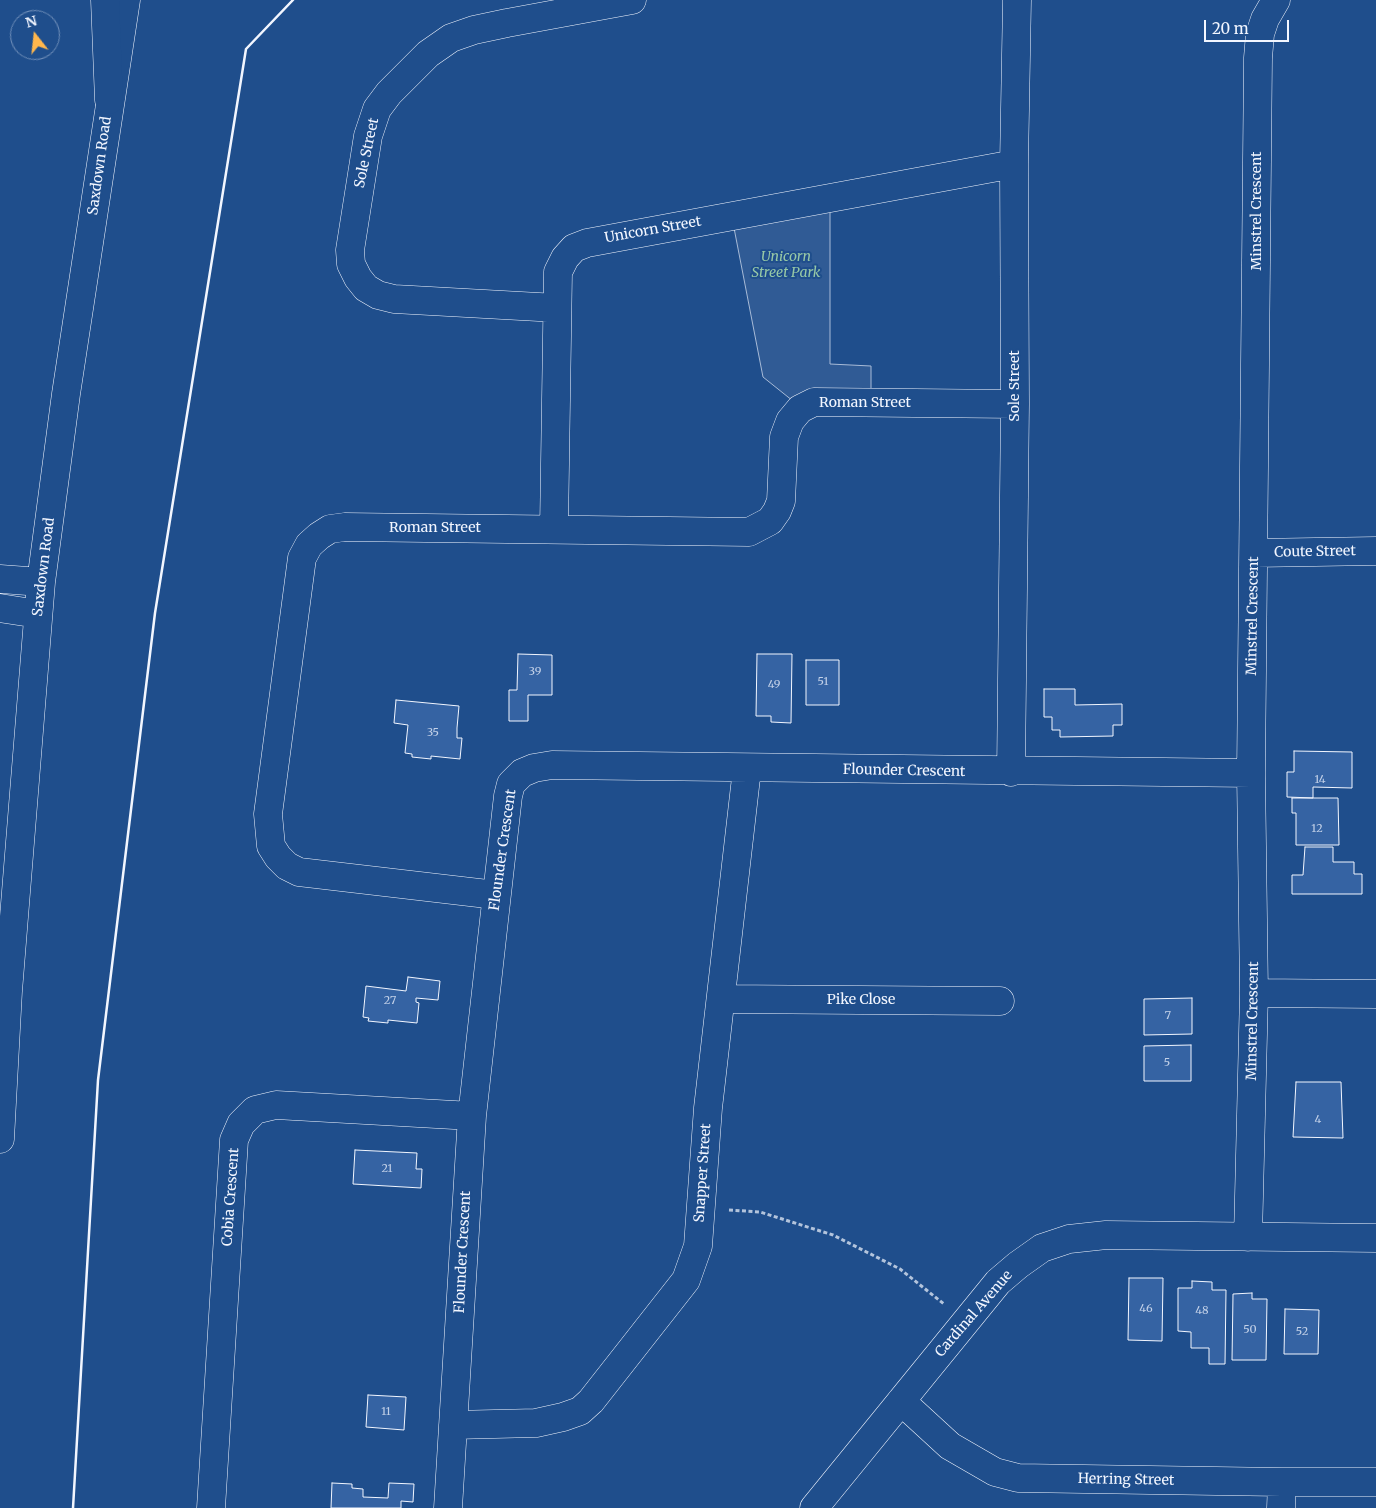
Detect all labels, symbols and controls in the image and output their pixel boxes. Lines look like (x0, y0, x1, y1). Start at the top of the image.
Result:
north arrow (10, 10, 60, 60)
scale bar (1206, 10, 1291, 42)
text: N (23, 11, 39, 32)
text: 20 m (1212, 19, 1249, 38)
street label: Saxdown Road (85, 116, 115, 216)
street label: Sole Street (351, 116, 383, 190)
street label: Minstrel Crescent (1249, 152, 1265, 270)
street label: Unicorn Street (603, 213, 703, 247)
park label: Unicorn Street Park (752, 249, 820, 282)
street label: Sole Street (1007, 350, 1023, 422)
street label: Roman Street (819, 395, 911, 411)
street label: Saxdown Road (30, 517, 58, 617)
street label: Roman Street (389, 520, 481, 536)
street label: Coute Street (1274, 543, 1356, 561)
street label: Minstrel Crescent (1244, 556, 1262, 676)
house number: 39 (529, 665, 541, 679)
house number: 51 (818, 675, 828, 689)
house number: 49 (768, 678, 780, 692)
house number: 35 (427, 726, 439, 740)
street label: Flounder Crescent (843, 762, 965, 780)
house number: 14 (1314, 773, 1326, 787)
street label: Flounder Crescent (486, 788, 520, 912)
house number: 12 (1311, 822, 1323, 836)
street label: Minstrel Crescent (1244, 961, 1262, 1081)
street label: Pike Close (827, 992, 895, 1008)
house number: 27 (384, 994, 396, 1008)
house number: 7 (1165, 1009, 1171, 1023)
house number: 5 (1164, 1056, 1170, 1070)
house number: 4 (1315, 1113, 1321, 1127)
street label: Snapper Street (691, 1123, 715, 1223)
street label: Cobia Crescent (219, 1147, 243, 1247)
house number: 21 (381, 1162, 393, 1176)
street label: Flounder Crescent (451, 1190, 475, 1314)
street label: Cardinal Avenue (932, 1267, 1016, 1361)
house number: 46 (1139, 1302, 1153, 1316)
house number: 48 (1195, 1304, 1209, 1318)
house number: 50 (1243, 1323, 1257, 1337)
house number: 52 (1296, 1325, 1308, 1339)
house number: 11 (381, 1405, 391, 1419)
street label: Herring Street (1078, 1471, 1174, 1489)

